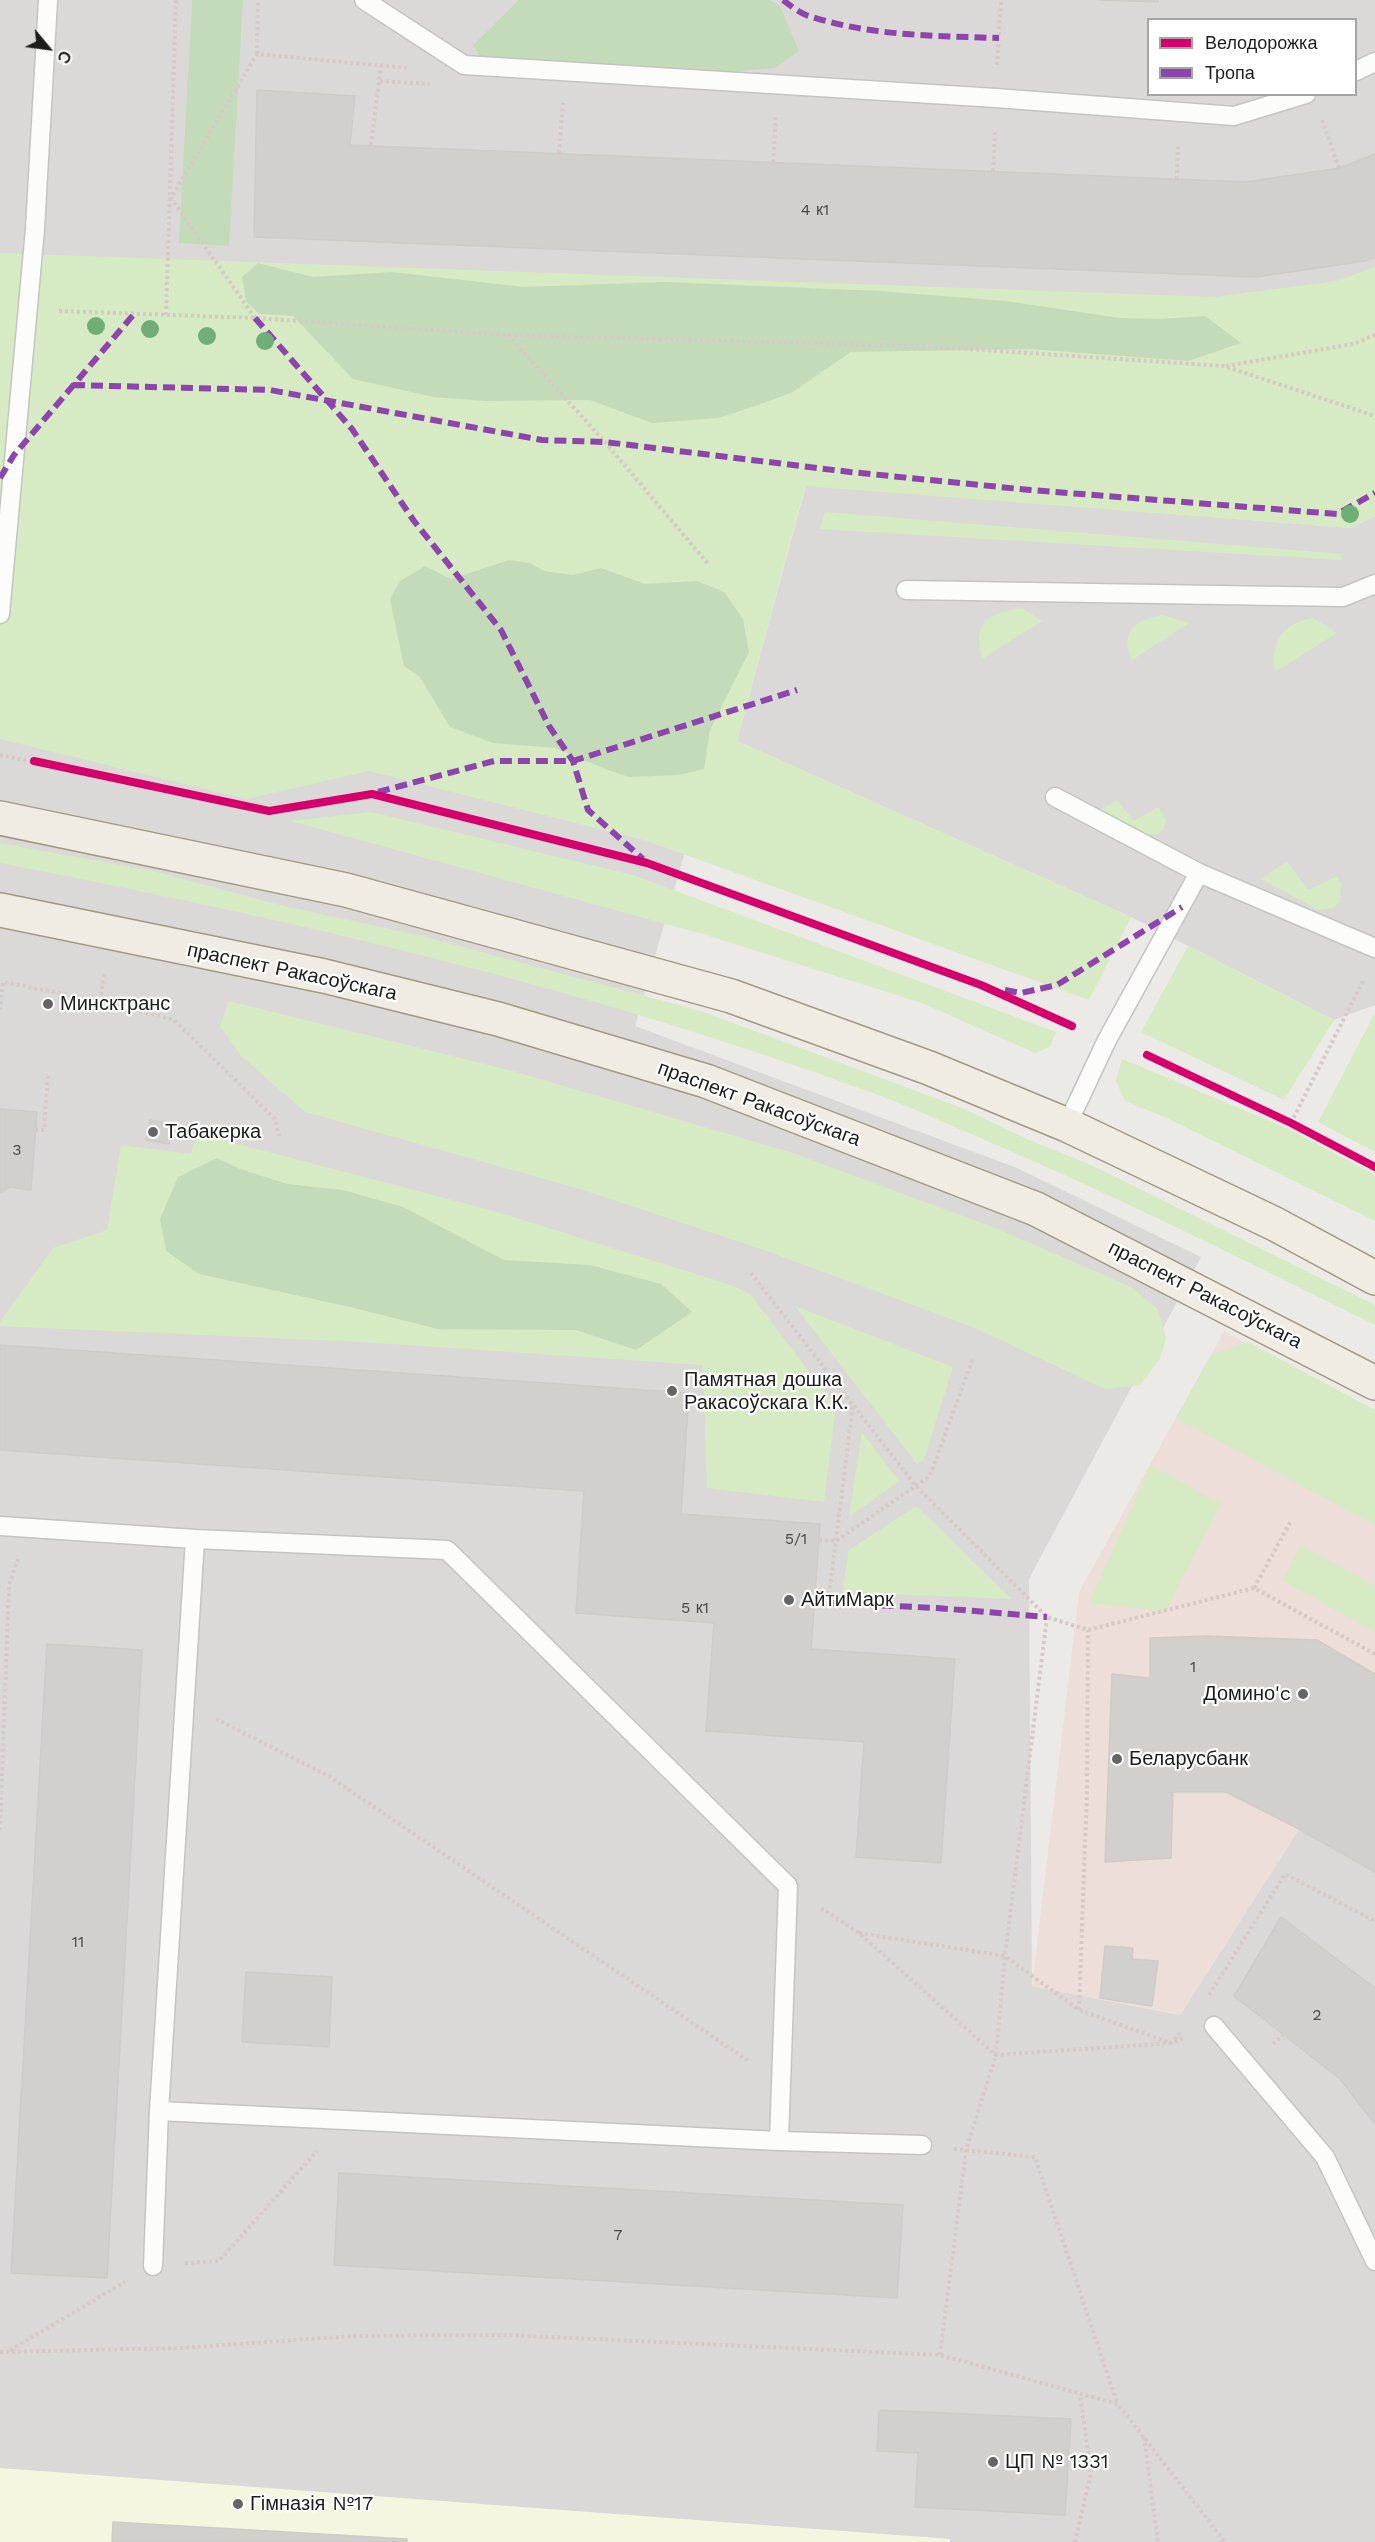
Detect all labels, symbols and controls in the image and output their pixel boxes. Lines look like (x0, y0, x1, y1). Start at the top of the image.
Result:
north arrow (18, 18, 78, 78)
legend (1147, 18, 1357, 96)
text: Велодорожка (1205, 32, 1317, 53)
text: С (53, 47, 75, 67)
text: Тропа (1205, 62, 1255, 83)
house number: 4 к1 (801, 200, 829, 220)
street label: праспект Ракасоўскага (185, 938, 399, 1006)
place label: Минсктранс (60, 992, 170, 1016)
marker: Минсктранс (41, 997, 55, 1011)
street label: праспект Ракасоўскага (654, 1056, 864, 1152)
place label: Табакерка (165, 1120, 261, 1144)
marker: Табакерка (146, 1125, 160, 1139)
house number: 3 (12, 1140, 22, 1160)
street label: праспект Ракасоўскага (1104, 1236, 1306, 1354)
place label: Памятная дошка Ракасоўскага К.К. (684, 1368, 849, 1415)
marker: Памятная дошка Ракасоўскага К.К. (665, 1384, 679, 1398)
house number: 5/1 (785, 1529, 807, 1549)
place label: АйтиМарк (801, 1588, 894, 1612)
marker: АйтиМарк (782, 1593, 796, 1607)
house number: 5 к1 (681, 1598, 709, 1618)
house number: 1 (1190, 1657, 1196, 1677)
place label: Домино'c (1203, 1682, 1291, 1706)
marker: Домино'c (1296, 1687, 1310, 1701)
place label: Беларусбанк (1129, 1747, 1248, 1771)
marker: Беларусбанк (1110, 1752, 1124, 1766)
house number: 11 (72, 1932, 84, 1952)
house number: 2 (1312, 2005, 1322, 2025)
house number: 7 (614, 2225, 622, 2245)
place label: ЦП № 1331 (1005, 2450, 1109, 2474)
marker: ЦП № 1331 (986, 2455, 1000, 2469)
place label: Гімназія №17 (250, 2492, 373, 2516)
marker: Гімназія №17 (231, 2497, 245, 2511)

